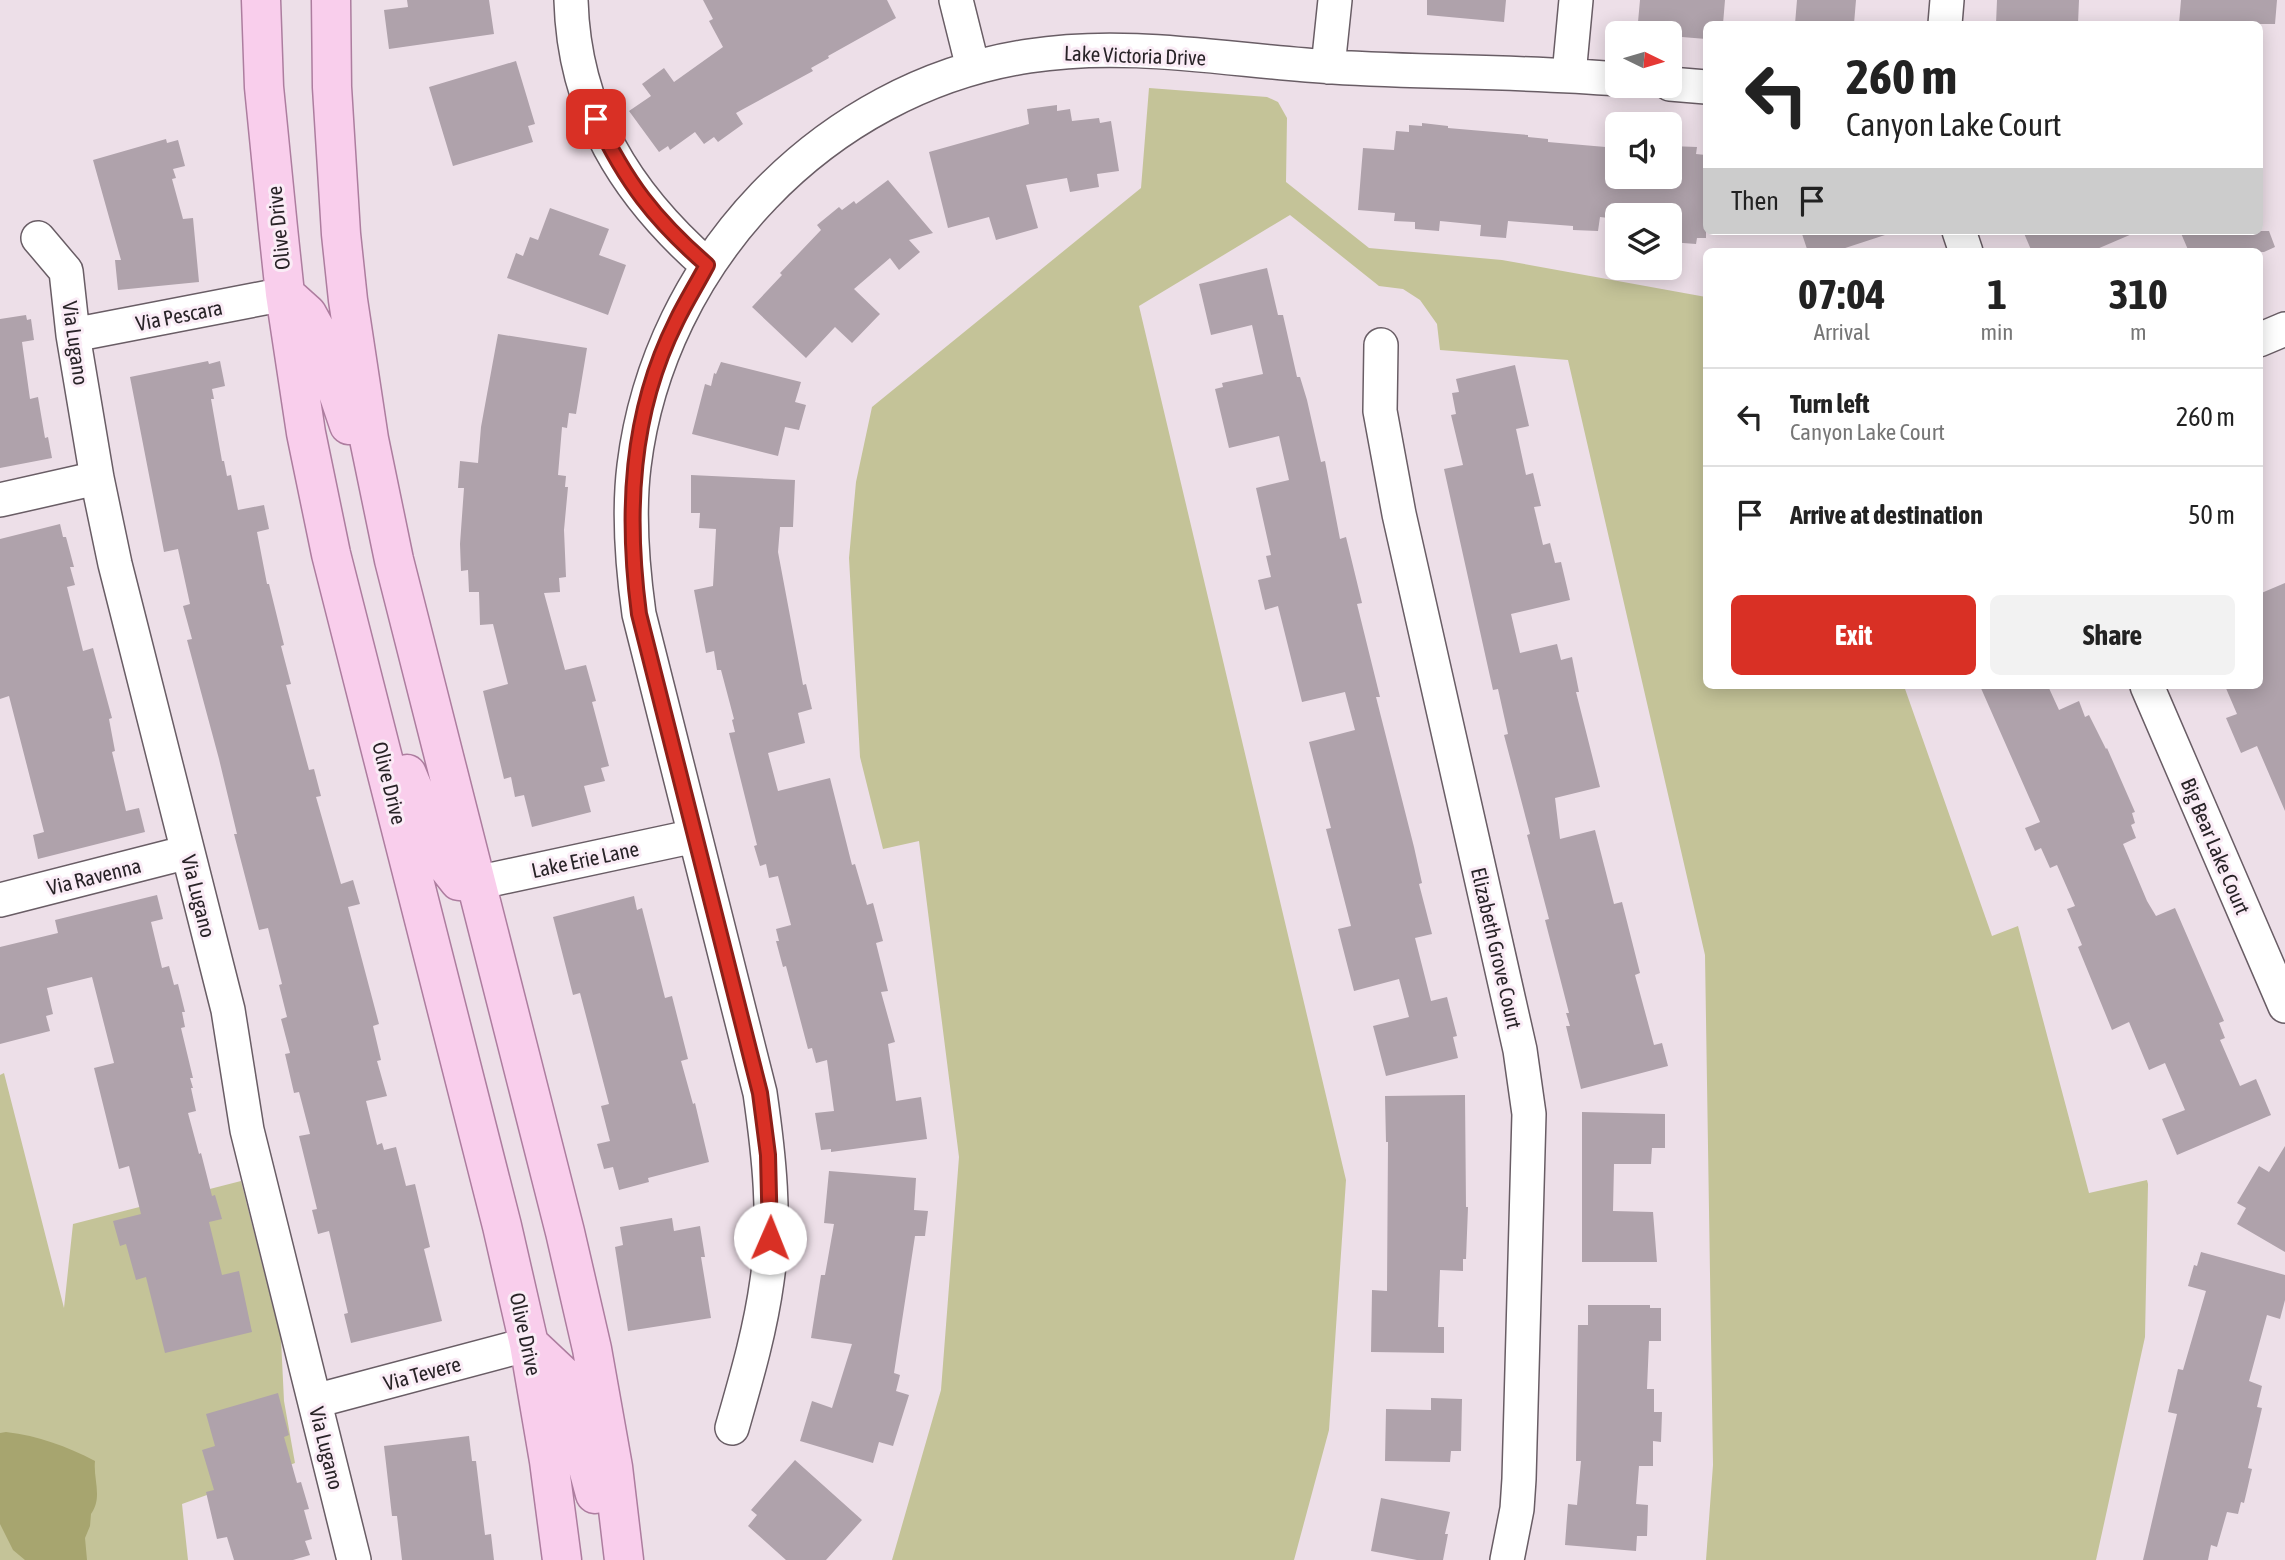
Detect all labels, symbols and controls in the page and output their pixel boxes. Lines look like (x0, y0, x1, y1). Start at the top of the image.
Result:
north arrow (1605, 21, 1682, 98)
map controls (1605, 21, 1682, 280)
street label: Lake Victoria Drive (1064, 41, 1206, 69)
text: 260 m (1846, 48, 1957, 104)
icon: left (1731, 49, 1822, 140)
pin (566, 89, 626, 149)
icon: arrive (577, 100, 615, 138)
text: Canyon Lake Court (1846, 106, 2061, 143)
button: sound (1605, 112, 1682, 189)
icon: arrive (1793, 182, 1831, 220)
street label: Olive Drive (262, 185, 294, 271)
text: Then (1731, 186, 1779, 216)
button: layers (1605, 203, 1682, 280)
text: 07:04 (1798, 270, 1885, 318)
text: 1 (1987, 270, 2007, 318)
text: 310 (2109, 270, 2168, 318)
street label: Via Pescara (134, 295, 224, 335)
street label: Via Lugano (58, 300, 94, 386)
text: Arrival (1814, 319, 1870, 345)
text: min (1981, 319, 2014, 345)
text: m (2130, 319, 2147, 345)
text: Turn left (1790, 389, 1870, 419)
icon: left (1731, 398, 1769, 436)
text: 260 m (2176, 402, 2235, 432)
text: Canyon Lake Court (1790, 419, 1945, 445)
icon: arrive (1731, 496, 1769, 534)
text: Arrive at destination (1790, 500, 1983, 530)
text: 50 m (2188, 500, 2235, 530)
button: Exit (1731, 595, 1976, 675)
button: Share (1990, 595, 2235, 675)
street label: Olive Drive (368, 739, 412, 827)
street label: Big Bear Lake Court (2177, 774, 2255, 918)
street label: Lake Erie Lane (529, 836, 641, 882)
street label: Via Lugano (177, 852, 221, 940)
street label: Via Ravenna (44, 853, 144, 899)
street label: Elizabeth Grove Court (1467, 865, 1527, 1031)
position arrow (733, 1201, 807, 1275)
street label: Olive Drive (506, 1290, 546, 1378)
street label: Via Tevere (381, 1351, 463, 1395)
street label: Via Lugano (305, 1404, 349, 1492)

